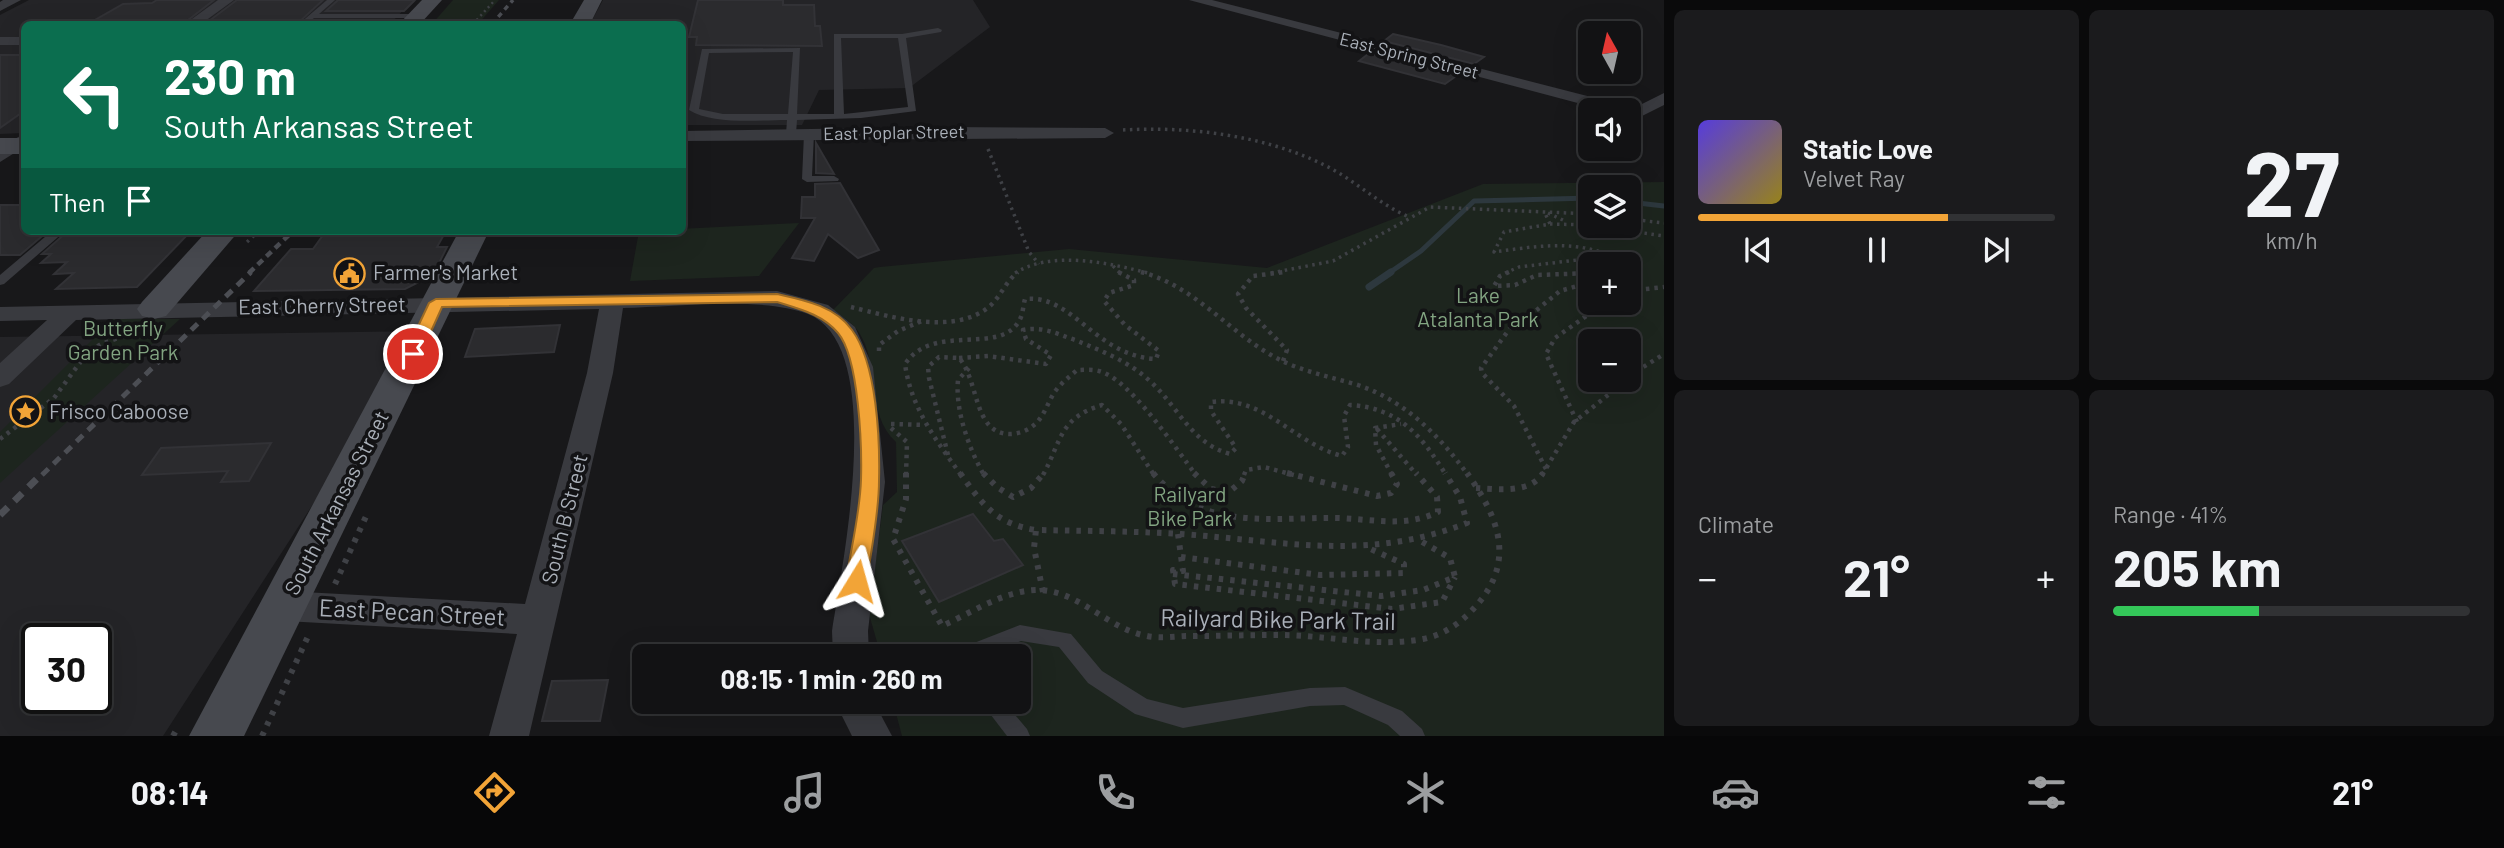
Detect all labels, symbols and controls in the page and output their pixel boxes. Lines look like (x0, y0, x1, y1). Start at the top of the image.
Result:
north arrow (1578, 21, 1642, 84)
map controls (1578, 21, 1641, 392)
street label: East Spring Street (1337, 27, 1481, 83)
text: 230 m (164, 46, 296, 105)
icon: left (49, 49, 140, 140)
button: sound (1578, 98, 1641, 161)
text: South Arkansas Street (164, 106, 474, 144)
street label: East Poplar Street (823, 120, 965, 144)
text: 27 (2243, 126, 2340, 235)
text: Static Love (1803, 133, 1933, 164)
text: Velvet Ray (1803, 164, 1905, 192)
button: layers (1578, 175, 1641, 238)
icon: arrive (120, 182, 158, 220)
text: Then (49, 186, 106, 217)
text: km/h (2265, 226, 2318, 254)
icon: previous (1739, 231, 1777, 269)
icon: pause (1858, 231, 1896, 269)
icon: next (1977, 231, 2015, 269)
button: + (1578, 252, 1641, 315)
public building icon: Farmer's Market (333, 256, 367, 290)
place label: Farmer's Market (373, 259, 518, 284)
park label: Lake Atalanta Park (1417, 282, 1539, 331)
street label: East Cherry Street (238, 291, 406, 318)
park label: Butterfly Garden Park (68, 315, 178, 364)
pin (383, 324, 443, 384)
button: − (1578, 329, 1641, 392)
icon: arrive (394, 335, 432, 373)
place icon: Frisco Caboose (9, 395, 43, 429)
place label: Frisco Caboose (49, 398, 189, 423)
street label: South Arkansas Street (278, 406, 393, 599)
street label: South B Street (535, 451, 592, 586)
park label: Railyard Bike Park (1147, 481, 1233, 530)
text: Range · 41% (2113, 500, 2228, 528)
text: Climate (1698, 510, 1774, 538)
text: 205 km (2113, 535, 2281, 597)
position arrow (820, 544, 894, 618)
text: 21° (1843, 545, 1910, 607)
text: − (1698, 554, 1717, 600)
text: + (2036, 554, 2055, 600)
street label: East Pecan Street (318, 592, 506, 631)
street label: Railyard Bike Park Trail (1160, 602, 1396, 635)
speed limit sign: 30 (21, 623, 112, 714)
text: 08:15 · 1 min · 260 m (721, 663, 942, 694)
icon: directions (470, 768, 519, 817)
icon: music (780, 768, 829, 817)
icon: phone (1091, 768, 1140, 817)
icon: climate (1401, 768, 1450, 817)
icon: car (1711, 768, 1760, 817)
icon: filters (2022, 768, 2071, 817)
text: 08:14 (131, 773, 209, 811)
text: 21° (2332, 773, 2373, 811)

